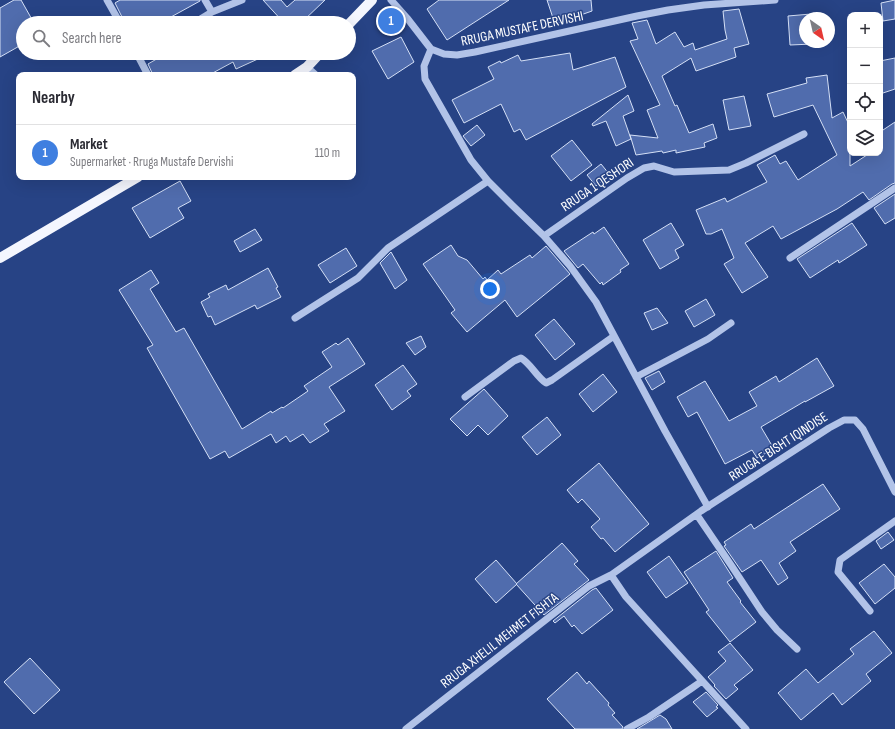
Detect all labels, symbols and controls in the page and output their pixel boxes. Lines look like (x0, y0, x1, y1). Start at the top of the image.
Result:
pin: 1 (378, 6, 404, 36)
street label: RRUGA MUSTAFE DERVISHI (459, 7, 585, 50)
north arrow (799, 12, 835, 48)
map controls (847, 12, 883, 156)
button: + (847, 12, 883, 48)
search box (16, 16, 356, 60)
icon: search (30, 27, 52, 49)
text: Search here (62, 29, 122, 48)
button: − (847, 48, 883, 84)
button: locate (847, 84, 883, 120)
text: Nearby (32, 88, 75, 108)
button: layers (847, 120, 883, 156)
text: Market (70, 135, 108, 154)
text: 1 (42, 145, 48, 161)
text: 110 m (315, 145, 340, 161)
text: Supermarket · Rruga Mustafe Dervishi (70, 154, 233, 170)
street label: RRUGA 1 QESHORI (558, 154, 637, 215)
your location (480, 279, 500, 299)
street label: RRUGA E BISHT IQINDISE (726, 408, 831, 485)
street label: RRUGA XHELIL MEHMET FISHTA (437, 588, 562, 692)

